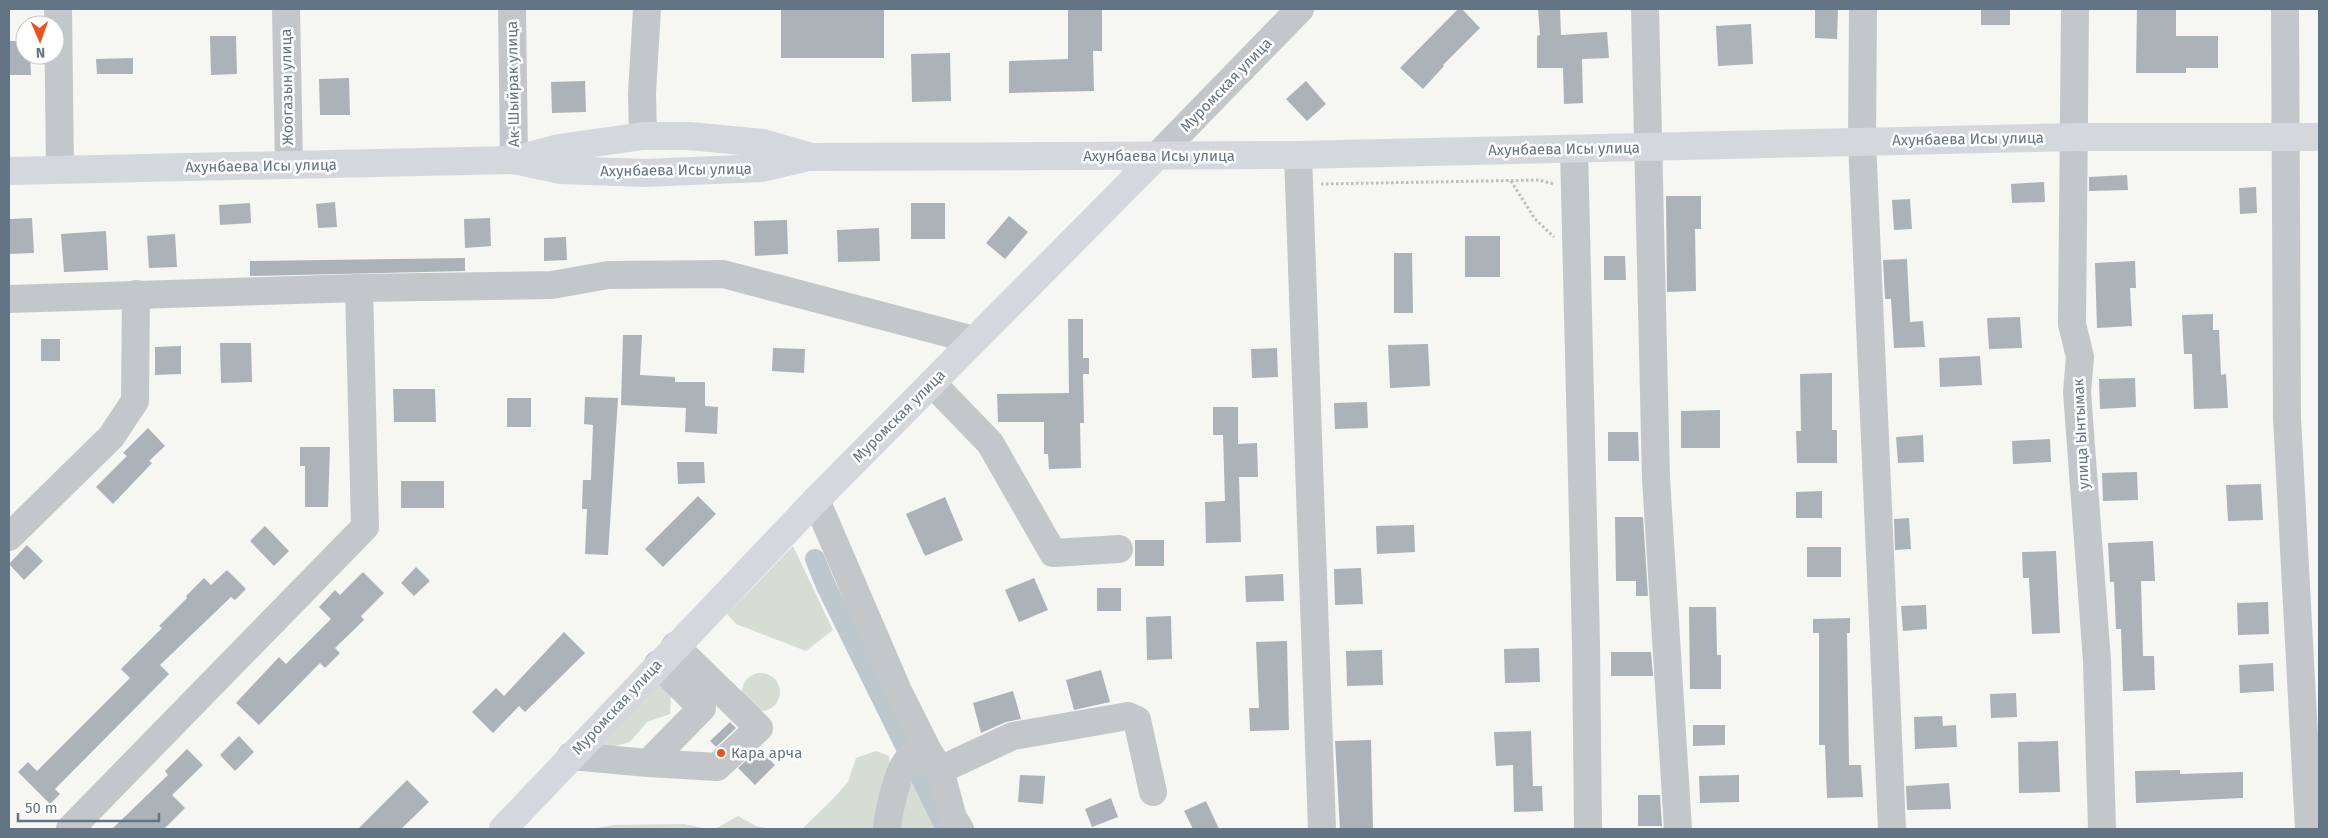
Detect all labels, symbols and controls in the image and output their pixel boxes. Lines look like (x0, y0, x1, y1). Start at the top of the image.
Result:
north arrow (15, 15, 65, 65)
street label: Ак-Шыйрак улица (503, 21, 523, 147)
street label: Жоогазын улица (277, 28, 297, 146)
street label: Муромская улица (1177, 34, 1275, 136)
text: N (35, 44, 45, 61)
street label: Ахунбаева Исы улица (1892, 129, 2044, 149)
street label: Ахунбаева Исы улица (1488, 139, 1640, 159)
street label: Ахунбаева Исы улица (1083, 147, 1235, 165)
street label: Ахунбаева Исы улица (185, 156, 337, 176)
street label: Ахунбаева Исы улица (600, 160, 752, 180)
street label: Муромская улица (849, 366, 949, 466)
street label: улица Ынтымак (2069, 378, 2093, 490)
street label: Муромская улица (568, 656, 666, 758)
place label: Кара арча (731, 744, 802, 762)
marker: Кара арча (715, 747, 727, 759)
scale bar (18, 790, 159, 822)
text: 50 m (25, 799, 58, 817)

